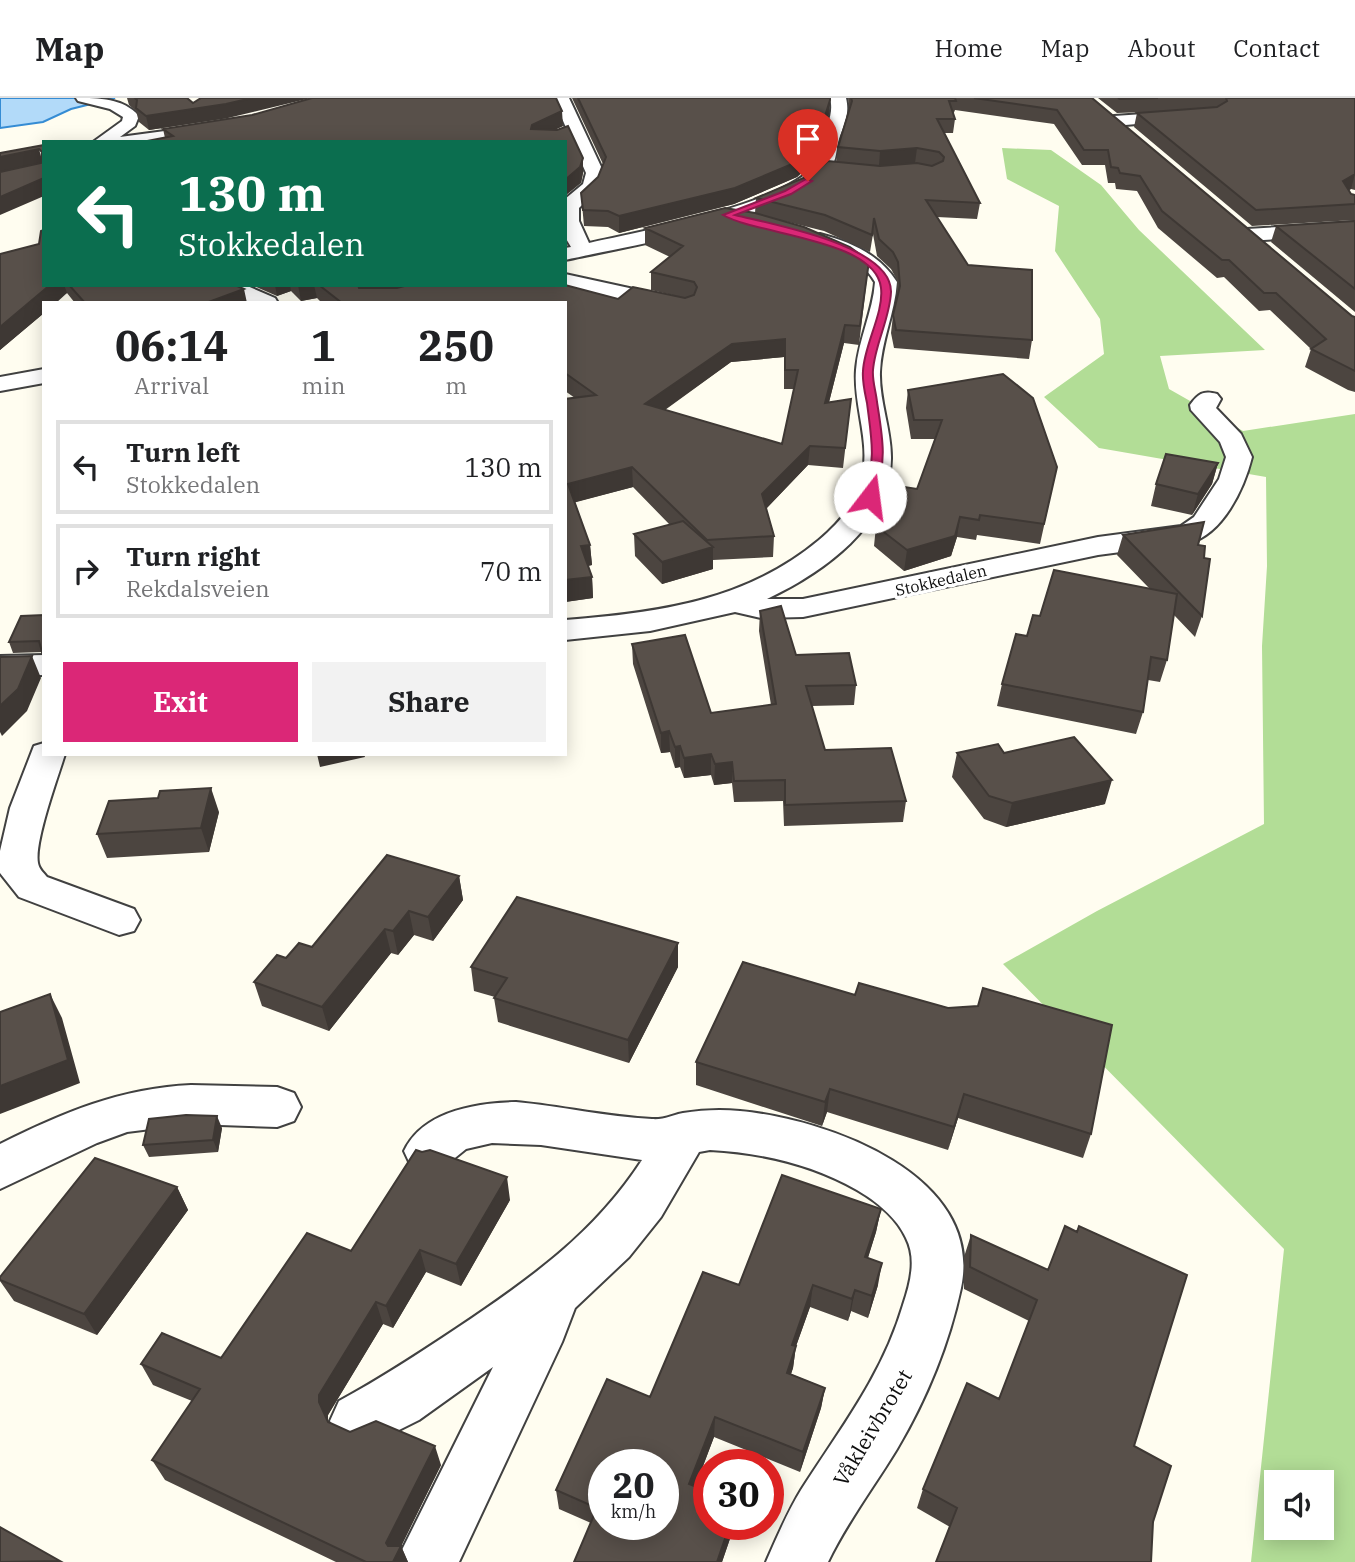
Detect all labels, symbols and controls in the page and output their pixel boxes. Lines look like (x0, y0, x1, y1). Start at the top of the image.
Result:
text: Map (35, 27, 104, 70)
text: Home (935, 32, 1003, 64)
text: Map (1041, 32, 1089, 64)
text: About (1127, 32, 1195, 64)
text: Contact (1233, 32, 1320, 64)
pin (778, 109, 838, 181)
icon: arrive (789, 120, 827, 158)
text: 130 m (178, 161, 325, 224)
icon: left (63, 168, 154, 259)
text: Stokkedalen (178, 223, 365, 265)
text: 06:14 (115, 318, 229, 373)
text: 1 (311, 318, 336, 373)
text: 250 (418, 318, 494, 373)
text: Arrival (134, 370, 209, 400)
text: min (302, 370, 345, 400)
text: m (445, 370, 467, 400)
text: Turn left (126, 435, 240, 469)
icon: left (67, 448, 105, 486)
text: 130 m (464, 450, 542, 484)
position arrow (833, 460, 907, 534)
text: Stokkedalen (126, 469, 260, 499)
text: Turn right (126, 539, 260, 573)
icon: right (67, 552, 105, 590)
text: 70 m (480, 554, 542, 588)
street label: Stokkedalen (893, 560, 989, 600)
text: Rekdalsveien (126, 573, 270, 603)
button: Exit (63, 662, 298, 742)
button: Share (312, 662, 546, 742)
street label: Våkleivbrotet (826, 1364, 918, 1491)
speed limit sign: 30 (693, 1449, 784, 1540)
text: 20 (612, 1462, 655, 1508)
map controls (1264, 1470, 1334, 1540)
button: sound (1264, 1470, 1334, 1540)
text: km/h (611, 1500, 656, 1523)

